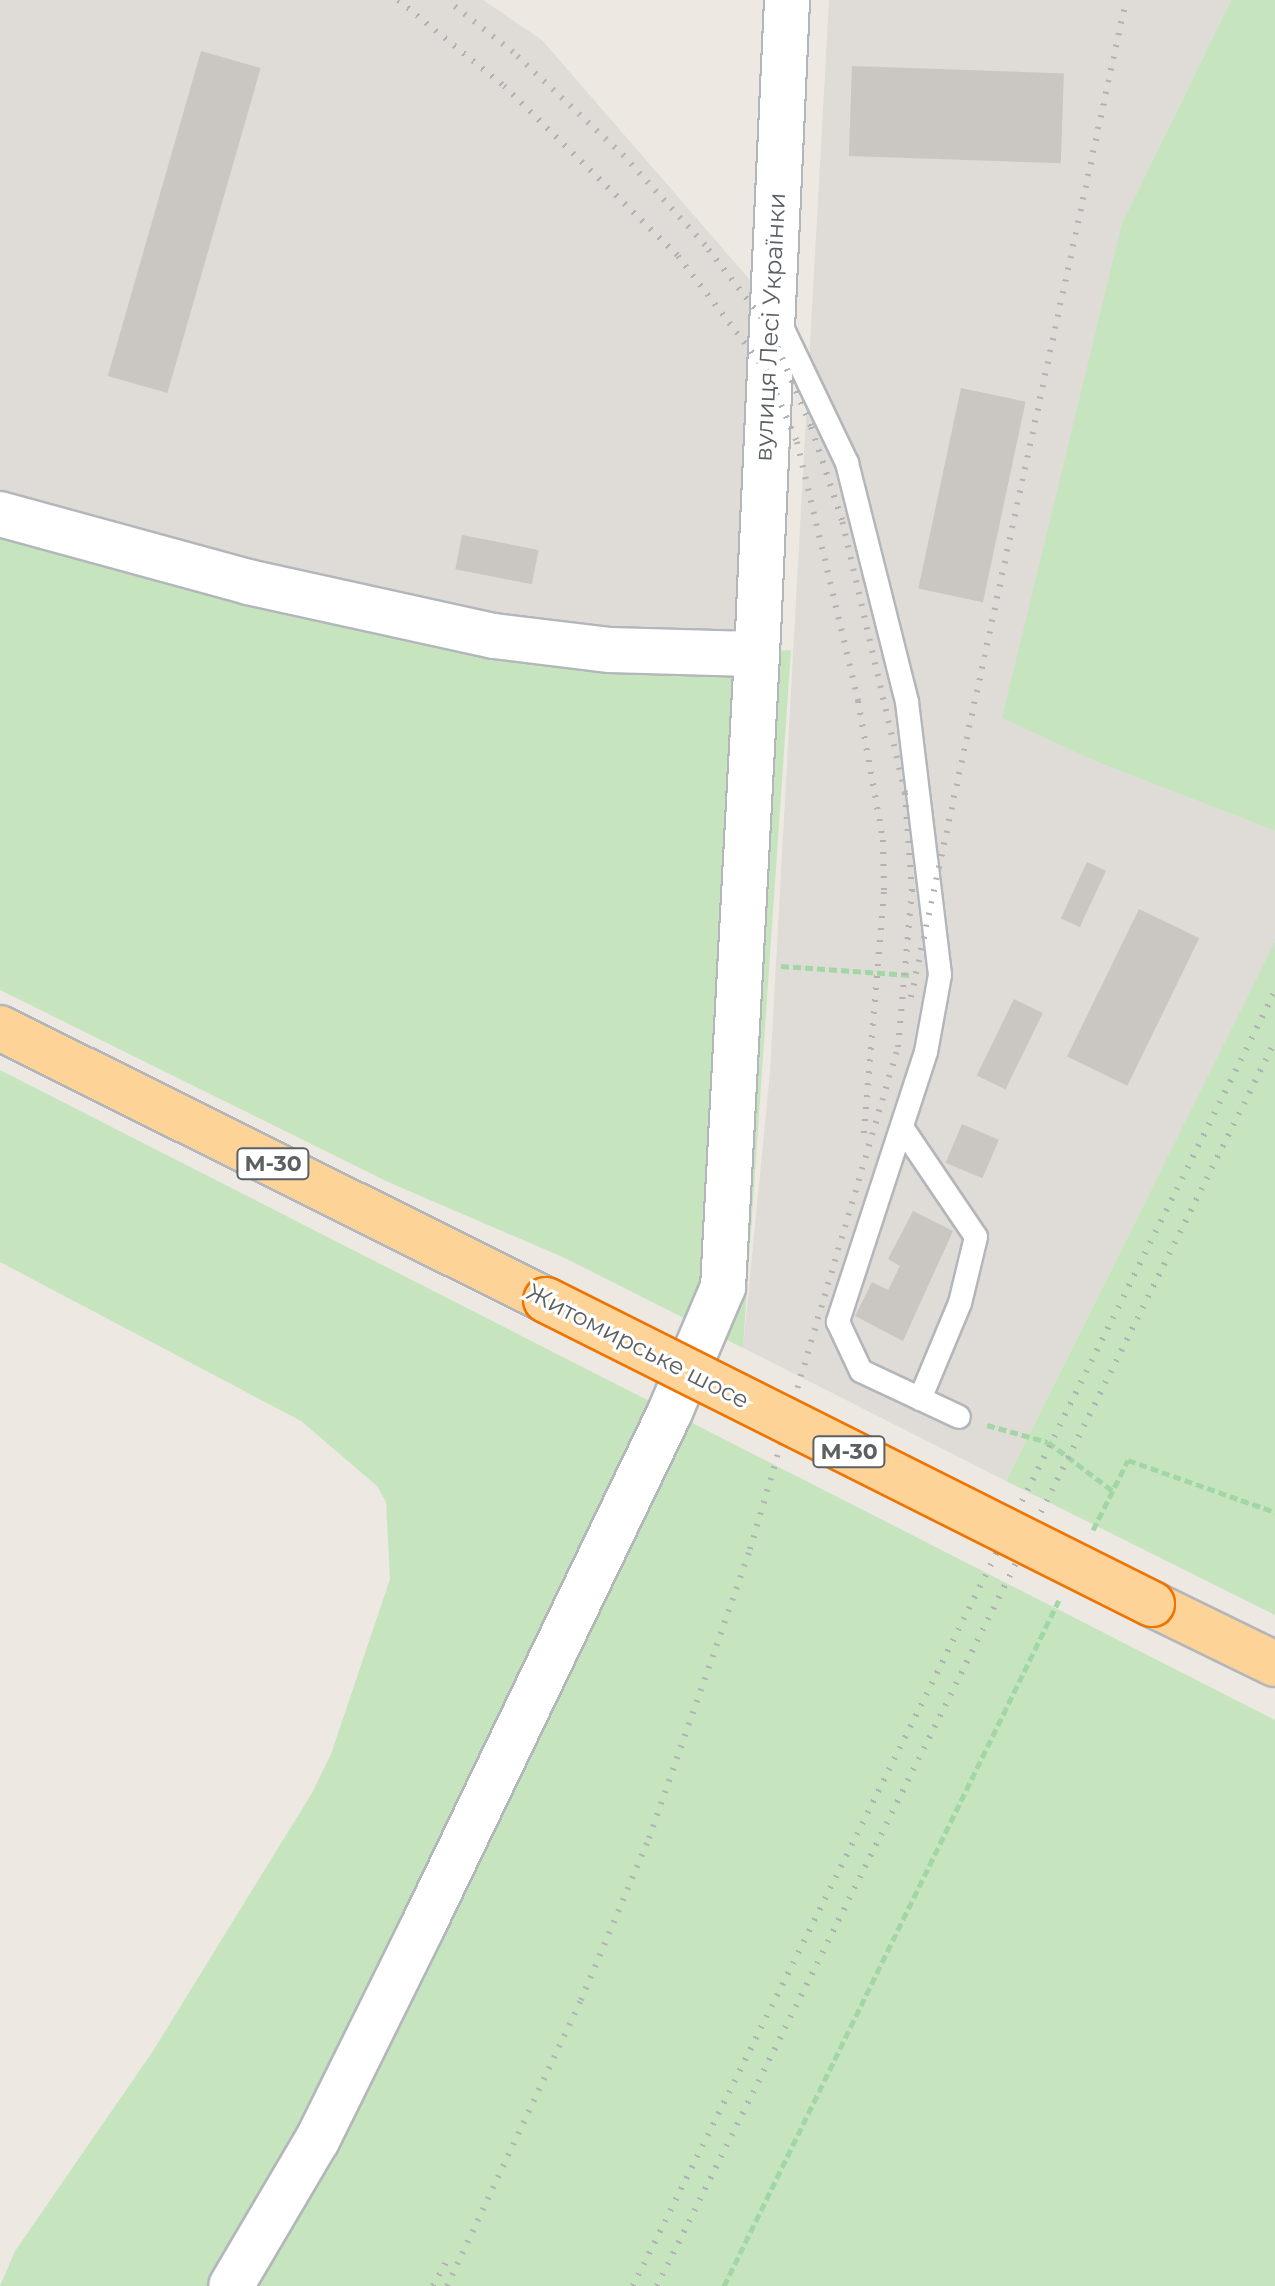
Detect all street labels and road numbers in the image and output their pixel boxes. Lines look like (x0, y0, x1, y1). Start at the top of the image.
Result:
street label: вулиця Лесі Українки (749, 192, 791, 462)
road number: М-30 (235, 1146, 311, 1182)
street label: Житомирське шосе (522, 1277, 754, 1415)
road number: М-30 (811, 1434, 887, 1470)

